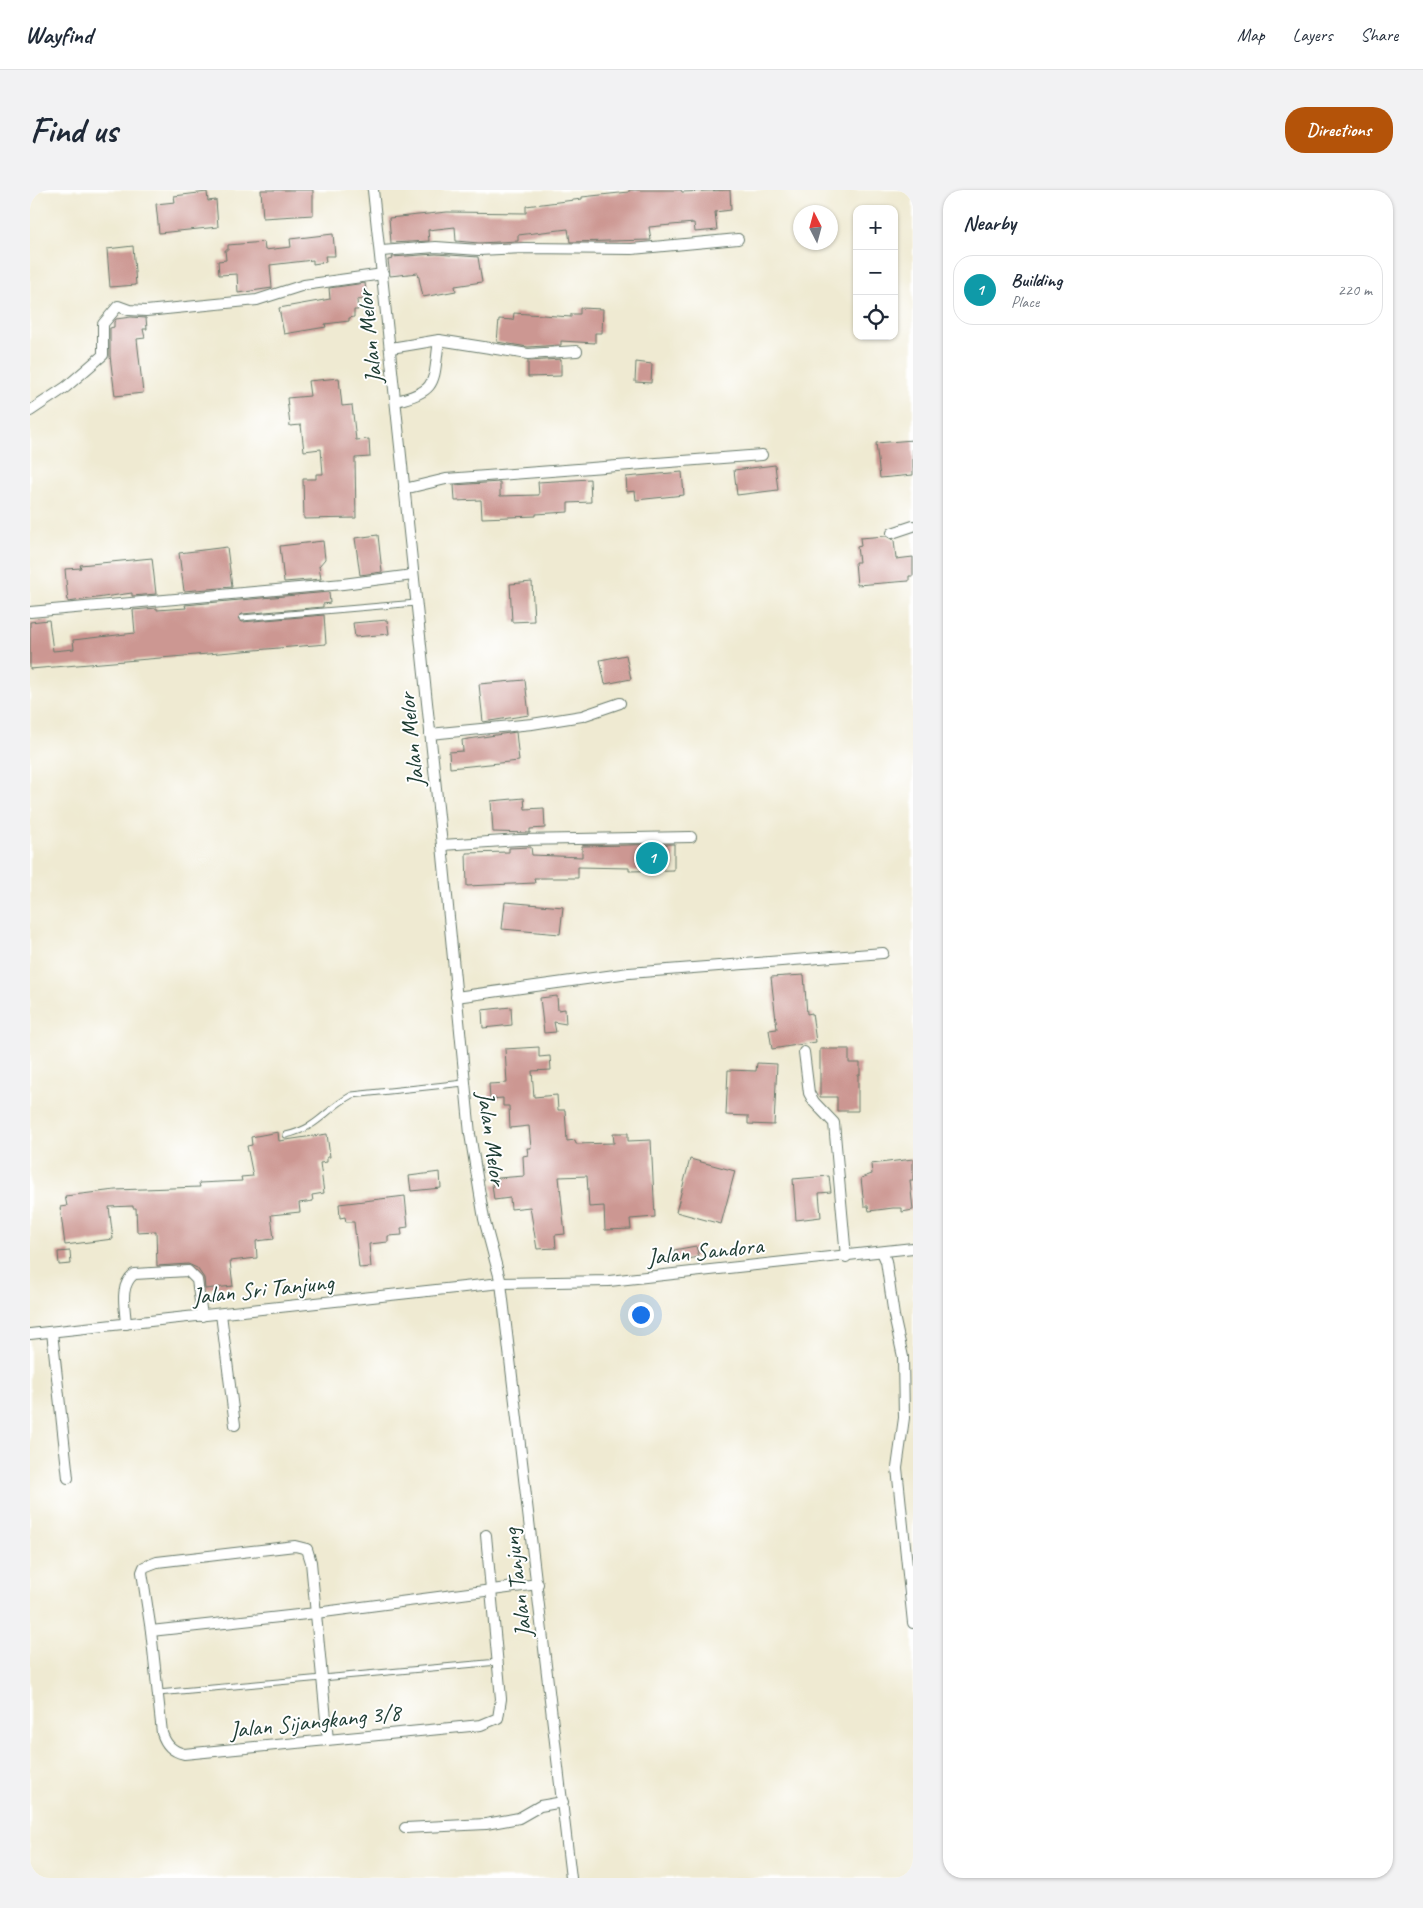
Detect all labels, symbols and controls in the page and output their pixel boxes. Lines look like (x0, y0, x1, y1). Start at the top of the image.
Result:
text: Wayfind (25, 20, 92, 50)
text: Map (1237, 24, 1265, 46)
text: Layers (1293, 24, 1332, 46)
text: Share (1360, 24, 1398, 46)
button: Directions (1285, 107, 1393, 153)
text: Find us (30, 108, 117, 153)
north arrow (793, 205, 838, 250)
map controls (853, 205, 898, 340)
button: + (853, 205, 898, 250)
text: Nearby (963, 210, 1016, 236)
button: − (853, 250, 898, 295)
text: Building (1011, 268, 1062, 292)
text: 1 (976, 280, 984, 300)
text: 220 m (1338, 280, 1372, 300)
street label: Jalan Melor (349, 286, 389, 386)
text: Place (1011, 292, 1039, 312)
button: locate (853, 295, 898, 340)
street label: Jalan Melor (391, 689, 431, 789)
pin: 1 (636, 839, 668, 877)
street label: Jalan Melor (470, 1088, 514, 1189)
street label: Jalan Sandora (645, 1230, 766, 1272)
street label: Jalan Sri Tanjung (190, 1266, 337, 1311)
your location (628, 1302, 654, 1328)
street label: Jalan Tanjung (495, 1525, 539, 1640)
street label: Jalan Sijangkang 3/8 (227, 1697, 404, 1745)

